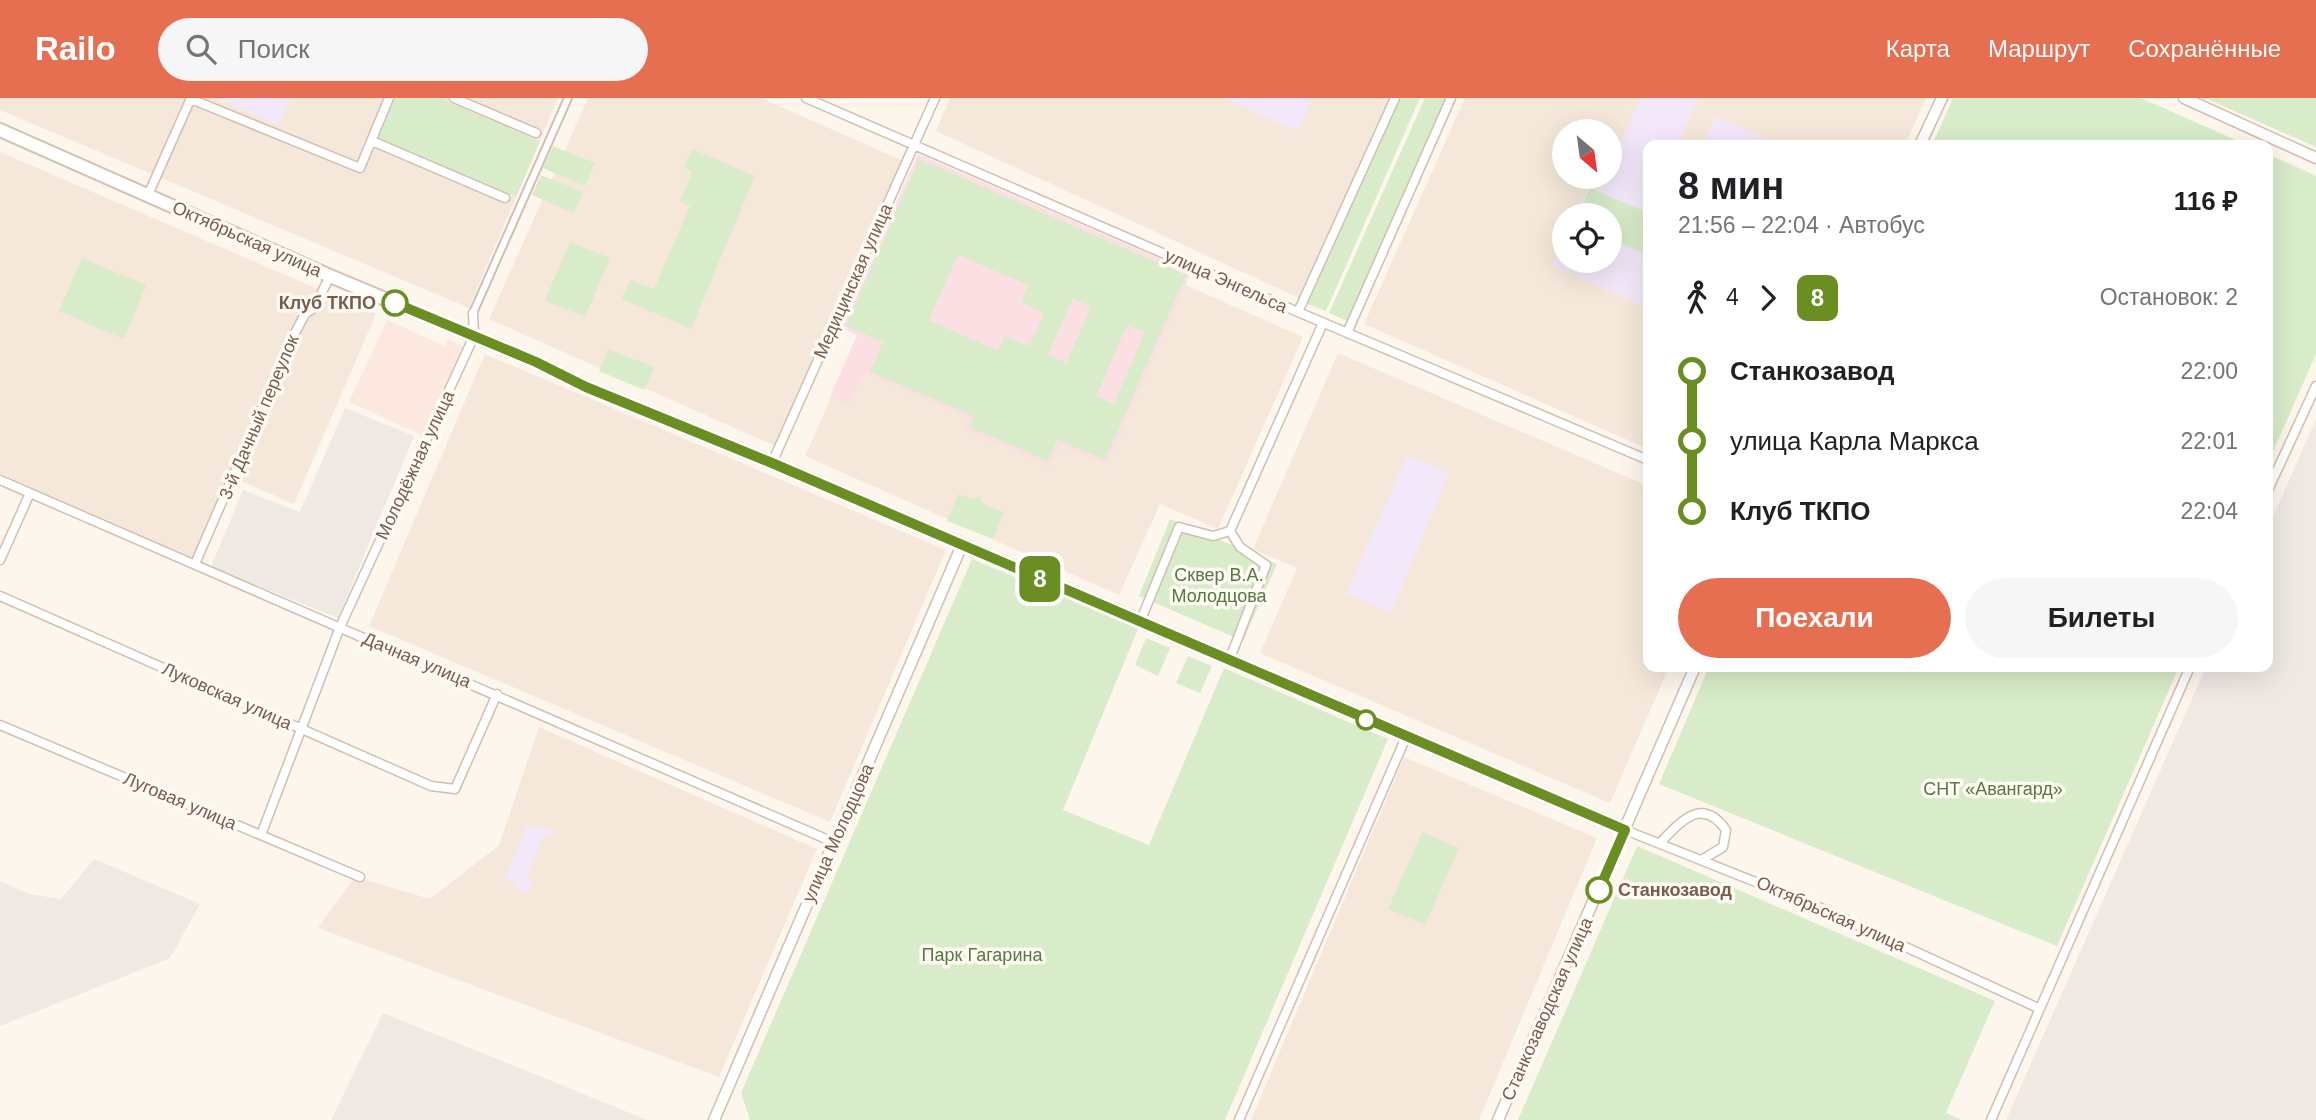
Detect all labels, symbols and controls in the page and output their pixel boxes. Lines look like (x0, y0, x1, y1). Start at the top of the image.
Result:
search box (158, 18, 648, 81)
text: Railo (35, 30, 116, 67)
icon: search (182, 30, 220, 68)
text: Поиск (238, 34, 310, 64)
text: Карта (1886, 35, 1950, 62)
text: Маршрут (1988, 35, 2090, 62)
text: Сохранённые (2128, 35, 2281, 62)
north arrow (1552, 119, 1622, 189)
map controls (1552, 119, 1622, 273)
text: 8 мин (1678, 165, 1784, 207)
text: 116 ₽ (2174, 186, 2238, 216)
street label: Октябрьская улица (169, 197, 326, 281)
street label: Медицинская улица (810, 200, 897, 361)
button: locate (1552, 203, 1622, 273)
text: 21:56 – 22:04 · Автобус (1678, 212, 1925, 238)
street label: улица Энгельса (1162, 245, 1291, 317)
icon: walk (1678, 279, 1716, 317)
icon: forward (1749, 279, 1787, 317)
text: 4 (1726, 284, 1739, 310)
text: 8 (1811, 284, 1824, 311)
text: Остановок: 2 (2100, 284, 2238, 310)
marker: Клуб ТКПО (382, 290, 408, 316)
place label: Клуб ТКПО (279, 293, 376, 313)
street label: 3-й Дачный переулок (215, 332, 303, 502)
text: Станкозавод (1730, 356, 1895, 386)
text: 22:00 (2180, 358, 2238, 384)
street label: Молодёжная улица (372, 387, 459, 543)
text: улица Карла Маркса (1730, 426, 1979, 456)
text: 22:01 (2180, 428, 2238, 454)
text: Клуб ТКПО (1730, 496, 1870, 526)
text: 22:04 (2180, 498, 2238, 524)
line badge: 8 (1017, 556, 1063, 602)
text: 8 (1033, 565, 1047, 592)
park label: Сквер В.А. Молодцова (1171, 565, 1268, 606)
button: Поехали (1678, 578, 1951, 658)
button: Билеты (1965, 578, 2238, 658)
street label: Дачная улица (360, 628, 475, 692)
street label: Луковская улица (159, 658, 296, 734)
unlabelled marker (1356, 710, 1376, 730)
street label: улица Молодцова (798, 760, 878, 905)
street label: Луговая улица (120, 768, 240, 834)
park label: СНТ «Авангард» (1923, 779, 2063, 799)
street label: Октябрьская улица (1753, 872, 1910, 956)
marker: Станкозавод (1586, 877, 1612, 903)
place label: Станкозавод (1618, 880, 1733, 900)
street label: Станкозаводская улица (1498, 914, 1597, 1104)
park label: Парк Гагарина (922, 945, 1043, 965)

